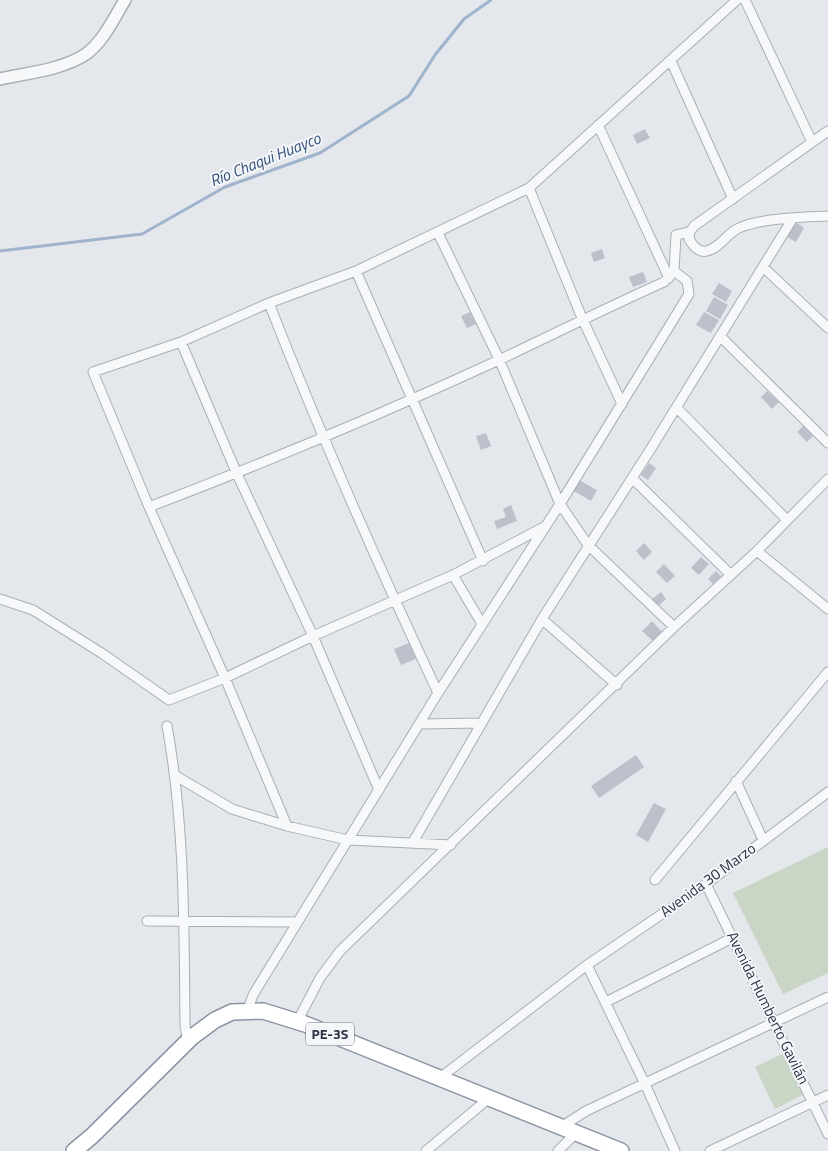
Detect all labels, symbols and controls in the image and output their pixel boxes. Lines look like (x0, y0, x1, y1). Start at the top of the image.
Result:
water label: Río Chaqui Huayco (206, 125, 325, 192)
street label: Avenida 30 Marzo (655, 837, 760, 922)
street label: Avenida Humberto Gavilán (721, 928, 815, 1088)
road number: PE-3S (306, 1022, 354, 1046)

